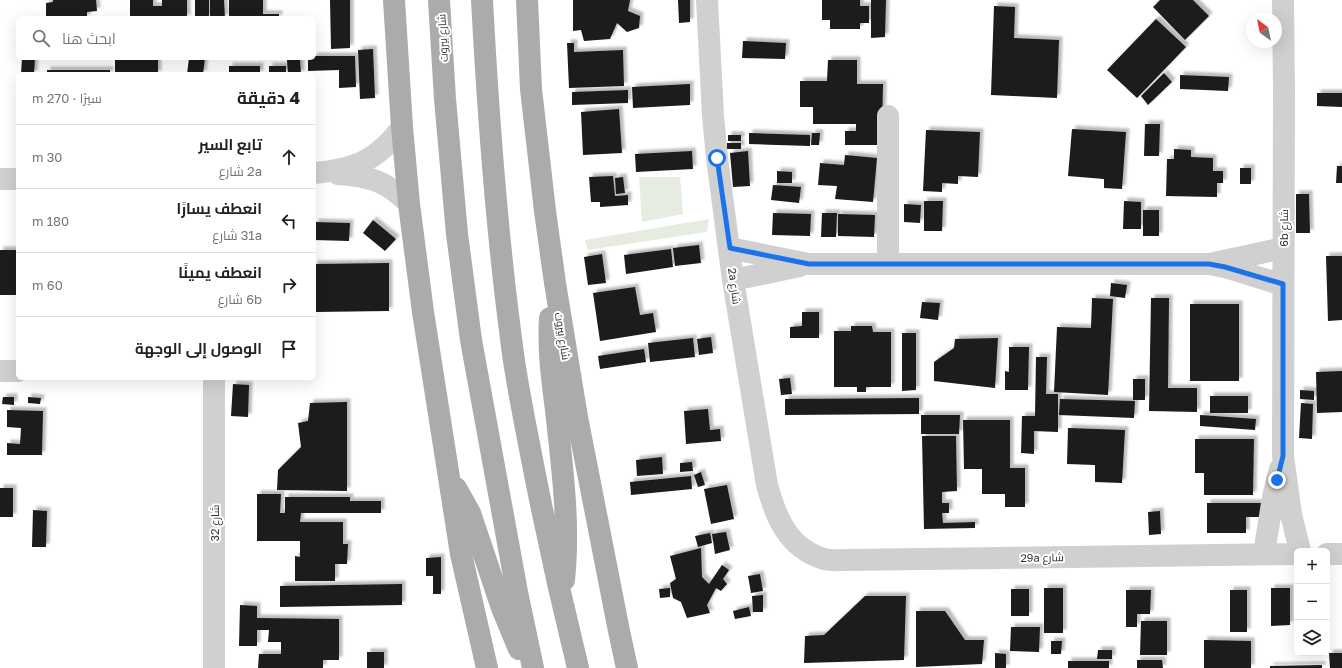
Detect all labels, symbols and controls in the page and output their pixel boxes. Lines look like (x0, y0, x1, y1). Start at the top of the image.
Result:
north arrow (1246, 12, 1282, 48)
street label: شارع بيروت (434, 13, 452, 62)
search box (16, 16, 316, 60)
icon: search (30, 27, 52, 49)
text: ابحث هنا (62, 29, 116, 47)
text: 4 دقيقة (237, 87, 300, 108)
text: سيرًا · 270 m (32, 90, 102, 106)
text: تابع السير (199, 135, 262, 153)
icon: ahead (278, 146, 300, 168)
text: 30 m (32, 149, 62, 165)
route start (708, 149, 726, 167)
text: 2a شارع (219, 163, 262, 179)
text: انعطف يسارًا (176, 199, 262, 217)
street label: 6b شارع (1277, 209, 1292, 247)
icon: left (278, 210, 300, 232)
text: 180 m (32, 213, 69, 229)
text: 31a شارع (212, 227, 262, 243)
text: انعطف يمينًا (178, 263, 262, 281)
street label: 2a شارع (724, 267, 744, 305)
icon: right (278, 274, 300, 296)
text: 60 m (32, 277, 63, 293)
text: 6b شارع (218, 291, 262, 307)
street label: شارع بيروت (551, 311, 573, 361)
icon: arrive (278, 338, 300, 360)
text: الوصول إلى الوجهة (135, 339, 262, 357)
route end (1268, 471, 1286, 489)
street label: شارع 32 (208, 505, 223, 541)
map controls (1294, 548, 1330, 656)
button: + (1294, 548, 1330, 584)
street label: 29a شارع (1020, 550, 1064, 566)
button: − (1294, 584, 1330, 620)
button: layers (1294, 620, 1330, 656)

